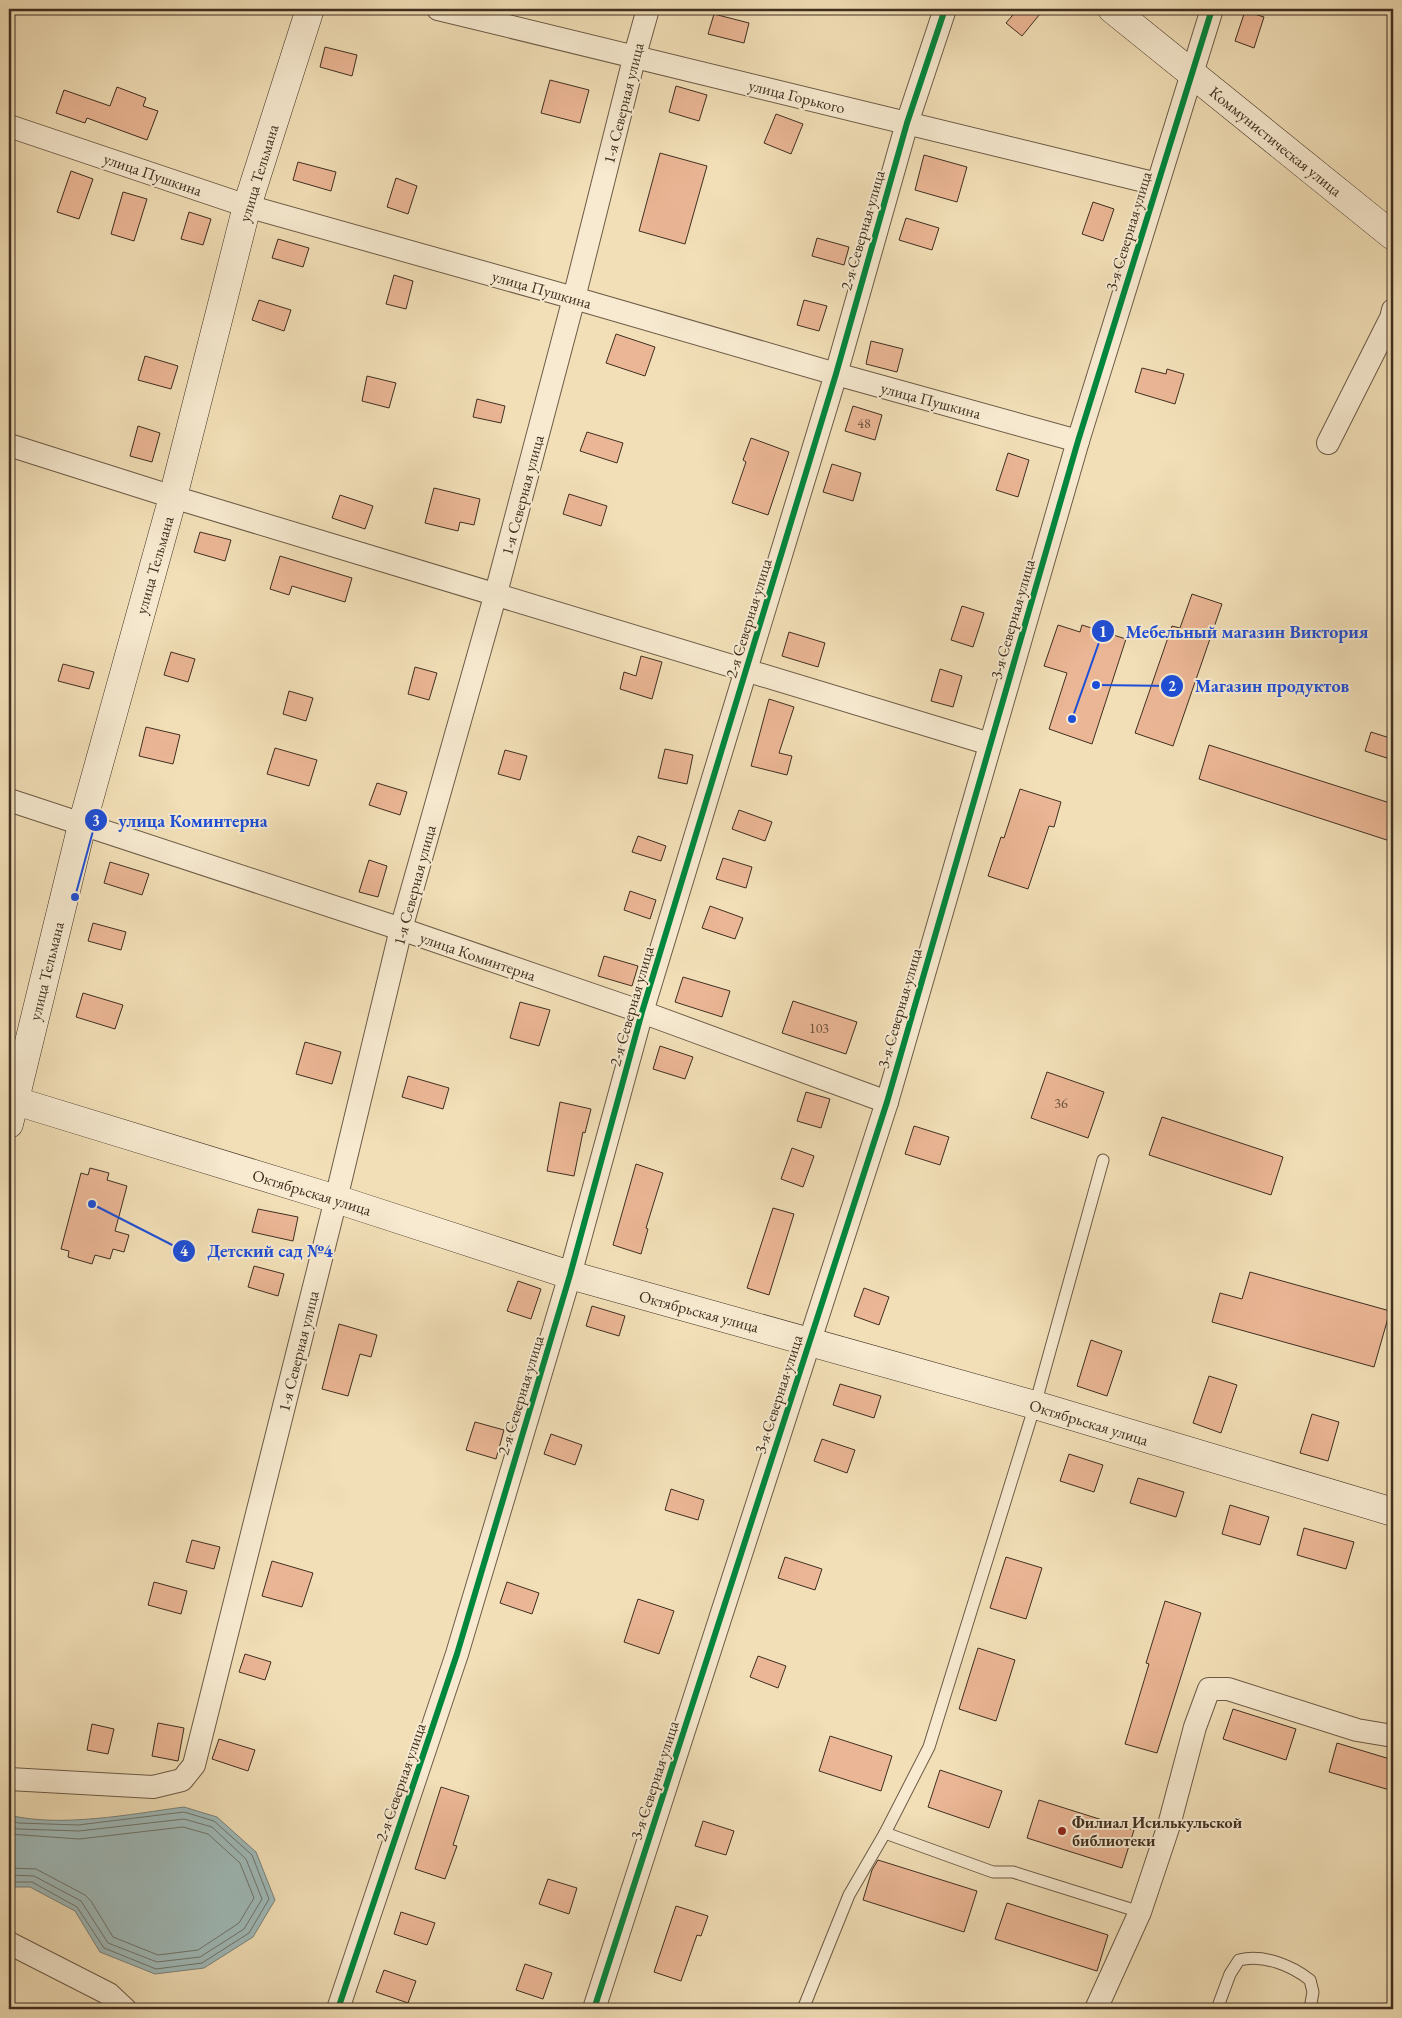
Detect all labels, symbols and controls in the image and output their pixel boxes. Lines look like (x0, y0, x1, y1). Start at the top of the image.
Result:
street label: 1-я Северная улица (598, 40, 649, 166)
street label: улица Горького (746, 74, 847, 119)
street label: Коммунистическая улица (1205, 82, 1347, 202)
street label: улица Тельмана (234, 121, 283, 225)
street label: улица Пушкина (101, 148, 205, 201)
street label: 2-я Северная улица (835, 167, 890, 293)
street label: 3-я Северная улица (1100, 168, 1157, 293)
street label: улица Пушкина (490, 265, 595, 314)
street label: улица Пушкина (879, 377, 984, 424)
house number: 48 (857, 414, 871, 432)
street label: 1-я Северная улица (496, 432, 549, 558)
street label: улица Тельмана (130, 513, 179, 617)
street label: 2-я Северная улица (720, 555, 777, 680)
street label: 3-я Северная улица (985, 556, 1040, 682)
callout: Мебельный магазин Виктория (1090, 615, 1378, 648)
text: Мебельный магазин Виктория (1126, 620, 1369, 643)
text: 1 (1099, 622, 1107, 641)
callout: Магазин продуктов (1160, 669, 1359, 702)
text: Магазин продуктов (1195, 674, 1350, 697)
text: 2 (1168, 676, 1176, 695)
callout: улица Коминтерна (83, 804, 277, 837)
text: улица Коминтерна (118, 809, 268, 832)
text: 3 (92, 811, 100, 830)
street label: 1-я Северная улица (388, 822, 441, 948)
street label: улица Тельмана (24, 919, 69, 1023)
street label: улица Коминтерна (417, 927, 539, 986)
street label: 2-я Северная улица (604, 943, 659, 1069)
street label: 3-я Северная улица (872, 945, 927, 1071)
house number: 103 (809, 1019, 829, 1037)
house number: 36 (1054, 1094, 1068, 1112)
street label: Октябрьская улица (250, 1164, 374, 1221)
callout: Детский сад №4 (172, 1234, 342, 1267)
text: Детский сад №4 (207, 1239, 333, 1262)
text: 4 (180, 1241, 189, 1260)
street label: Октябрьская улица (637, 1285, 762, 1338)
street label: 1-я Северная улица (273, 1288, 324, 1414)
street label: 3-я Северная улица (749, 1331, 808, 1456)
street label: 2-я Северная улица (492, 1332, 549, 1457)
street label: Октябрьская улица (1027, 1394, 1151, 1451)
street label: 3-я Северная улица (625, 1717, 684, 1842)
street label: 2-я Северная улица (370, 1720, 431, 1844)
place label: Филиал Исилькульской библиотеки (1072, 1812, 1243, 1851)
marker: Филиал Исилькульской библиотеки (1056, 1825, 1068, 1837)

